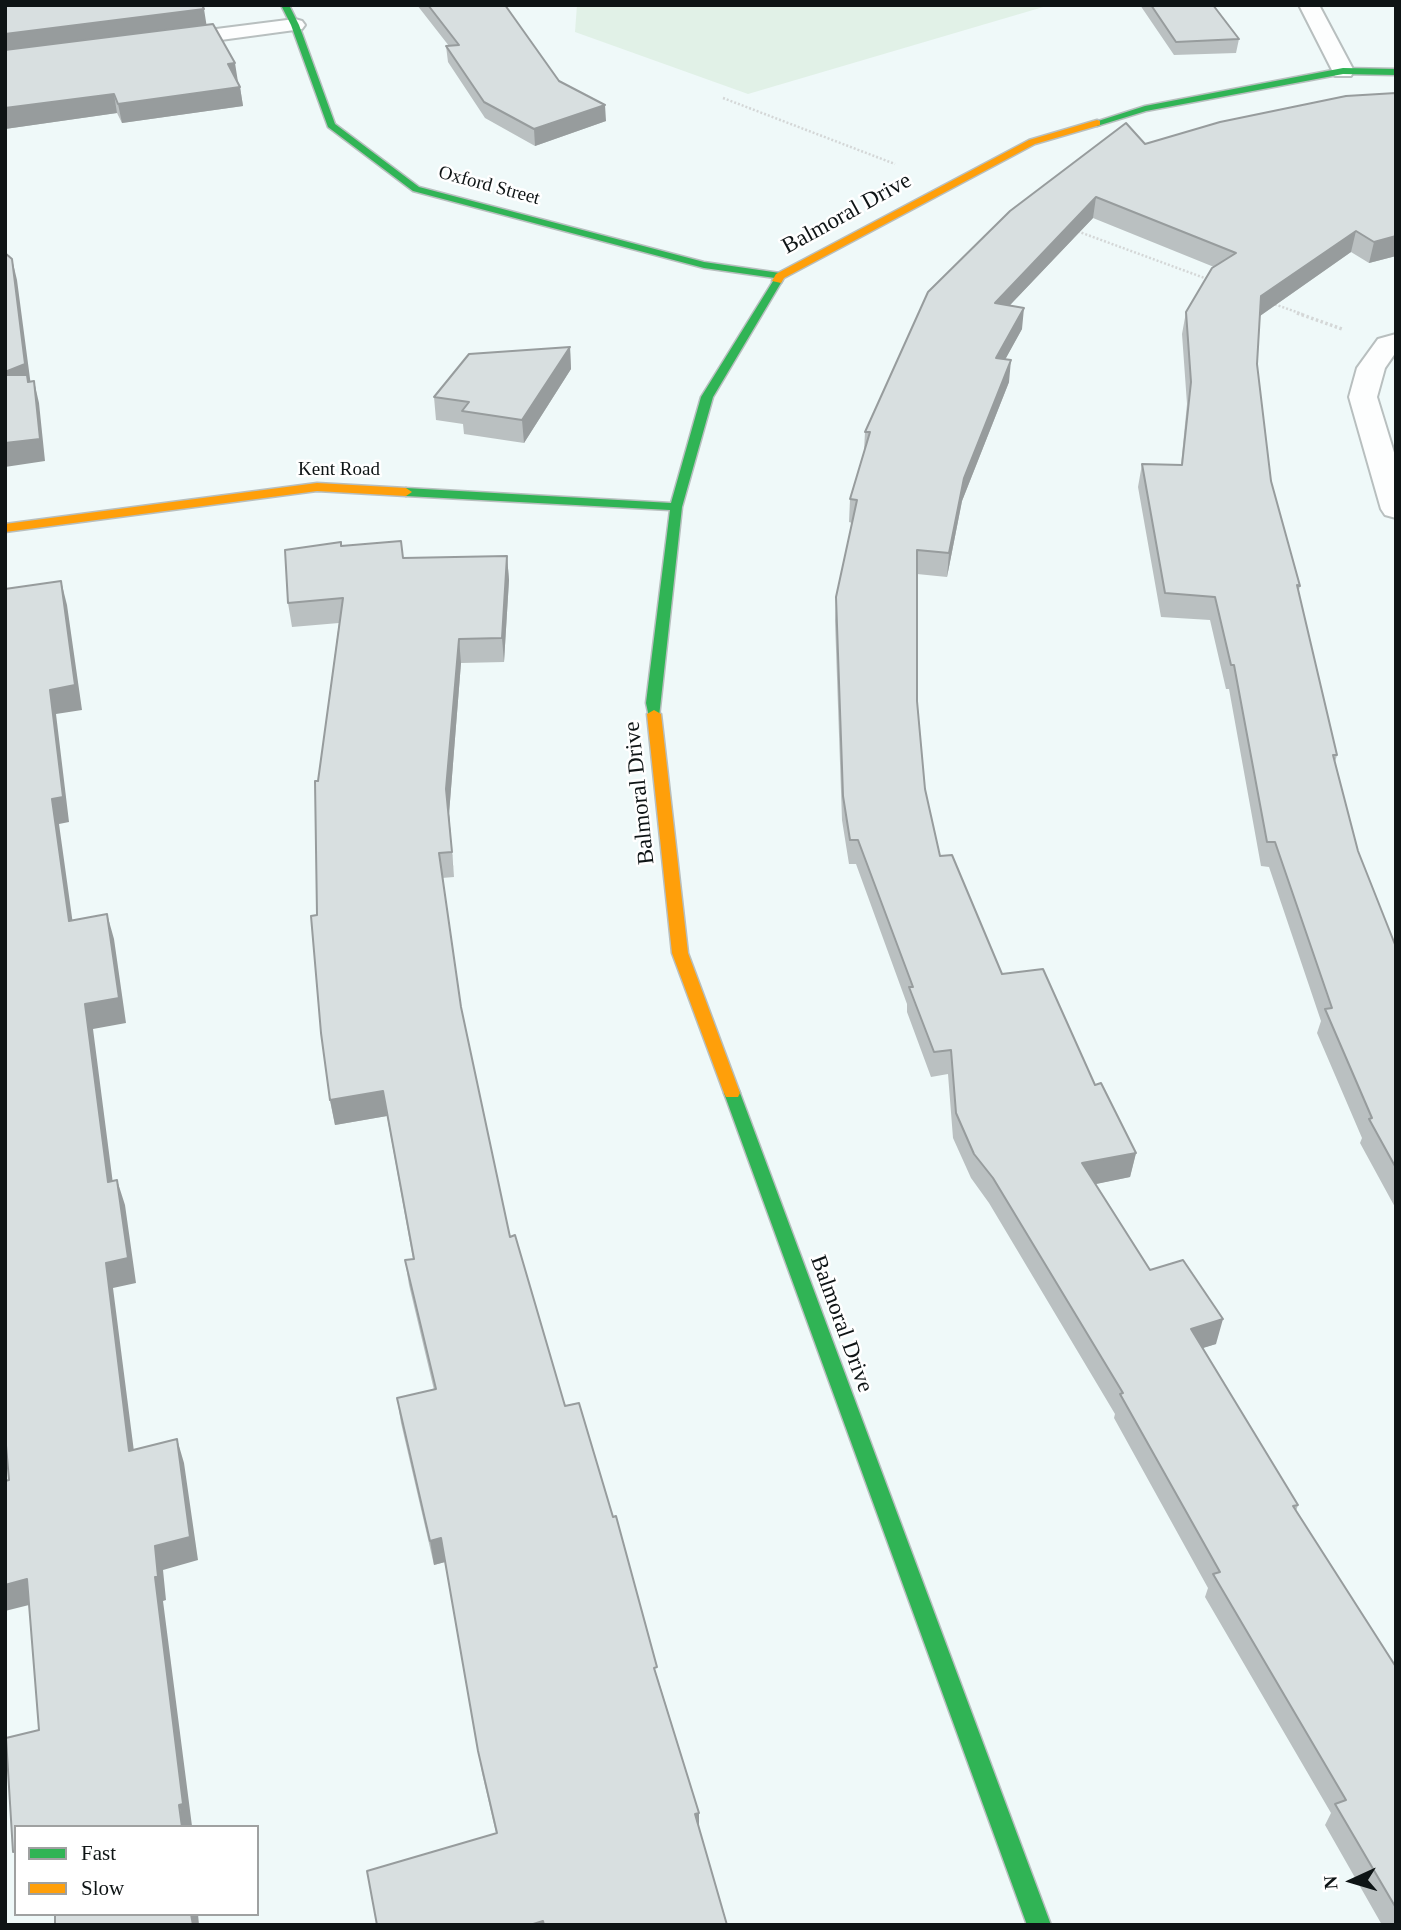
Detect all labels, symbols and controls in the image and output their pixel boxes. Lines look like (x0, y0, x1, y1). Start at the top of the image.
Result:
street label: Oxford Street (436, 162, 542, 210)
street label: Balmoral Drive (777, 167, 917, 261)
street label: Kent Road (298, 459, 380, 481)
street label: Balmoral Drive (619, 720, 661, 866)
street label: Balmoral Drive (803, 1252, 879, 1396)
legend (14, 1825, 259, 1916)
text: Fast (81, 1841, 116, 1865)
north arrow (1317, 1846, 1387, 1916)
text: N (1320, 1875, 1342, 1890)
text: Slow (81, 1876, 124, 1900)

